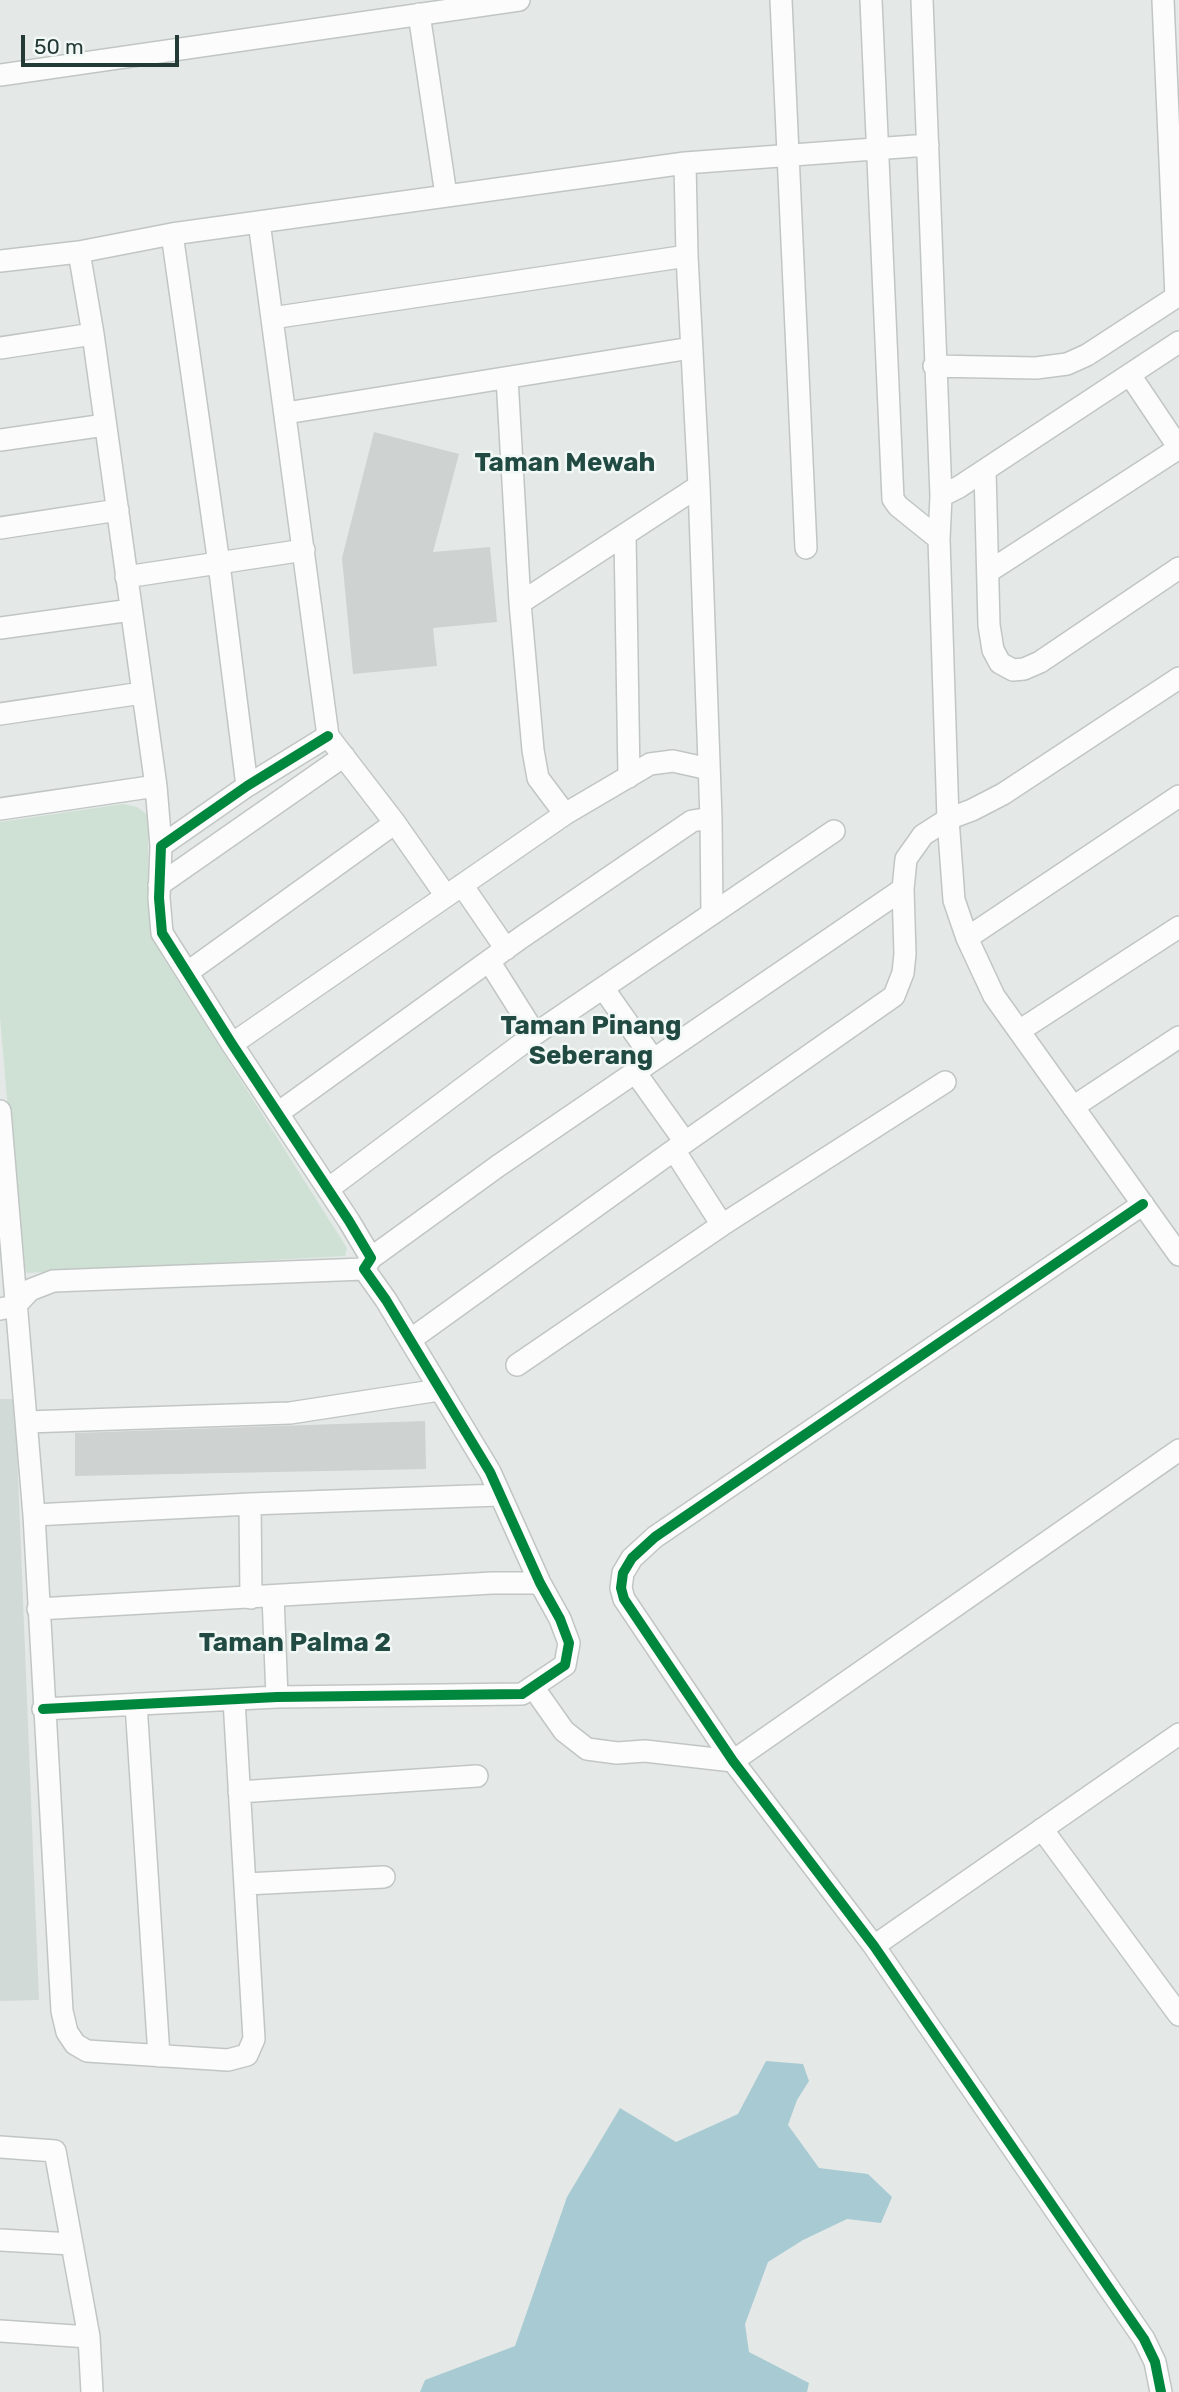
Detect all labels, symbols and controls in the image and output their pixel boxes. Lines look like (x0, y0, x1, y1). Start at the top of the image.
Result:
scale bar (24, 21, 182, 65)
text: 50 m (34, 34, 84, 59)
district label: Taman Mewah (475, 447, 655, 479)
district label: Taman Pinang Seberang (500, 1010, 682, 1072)
district label: Taman Palma 2 (199, 1627, 391, 1659)

